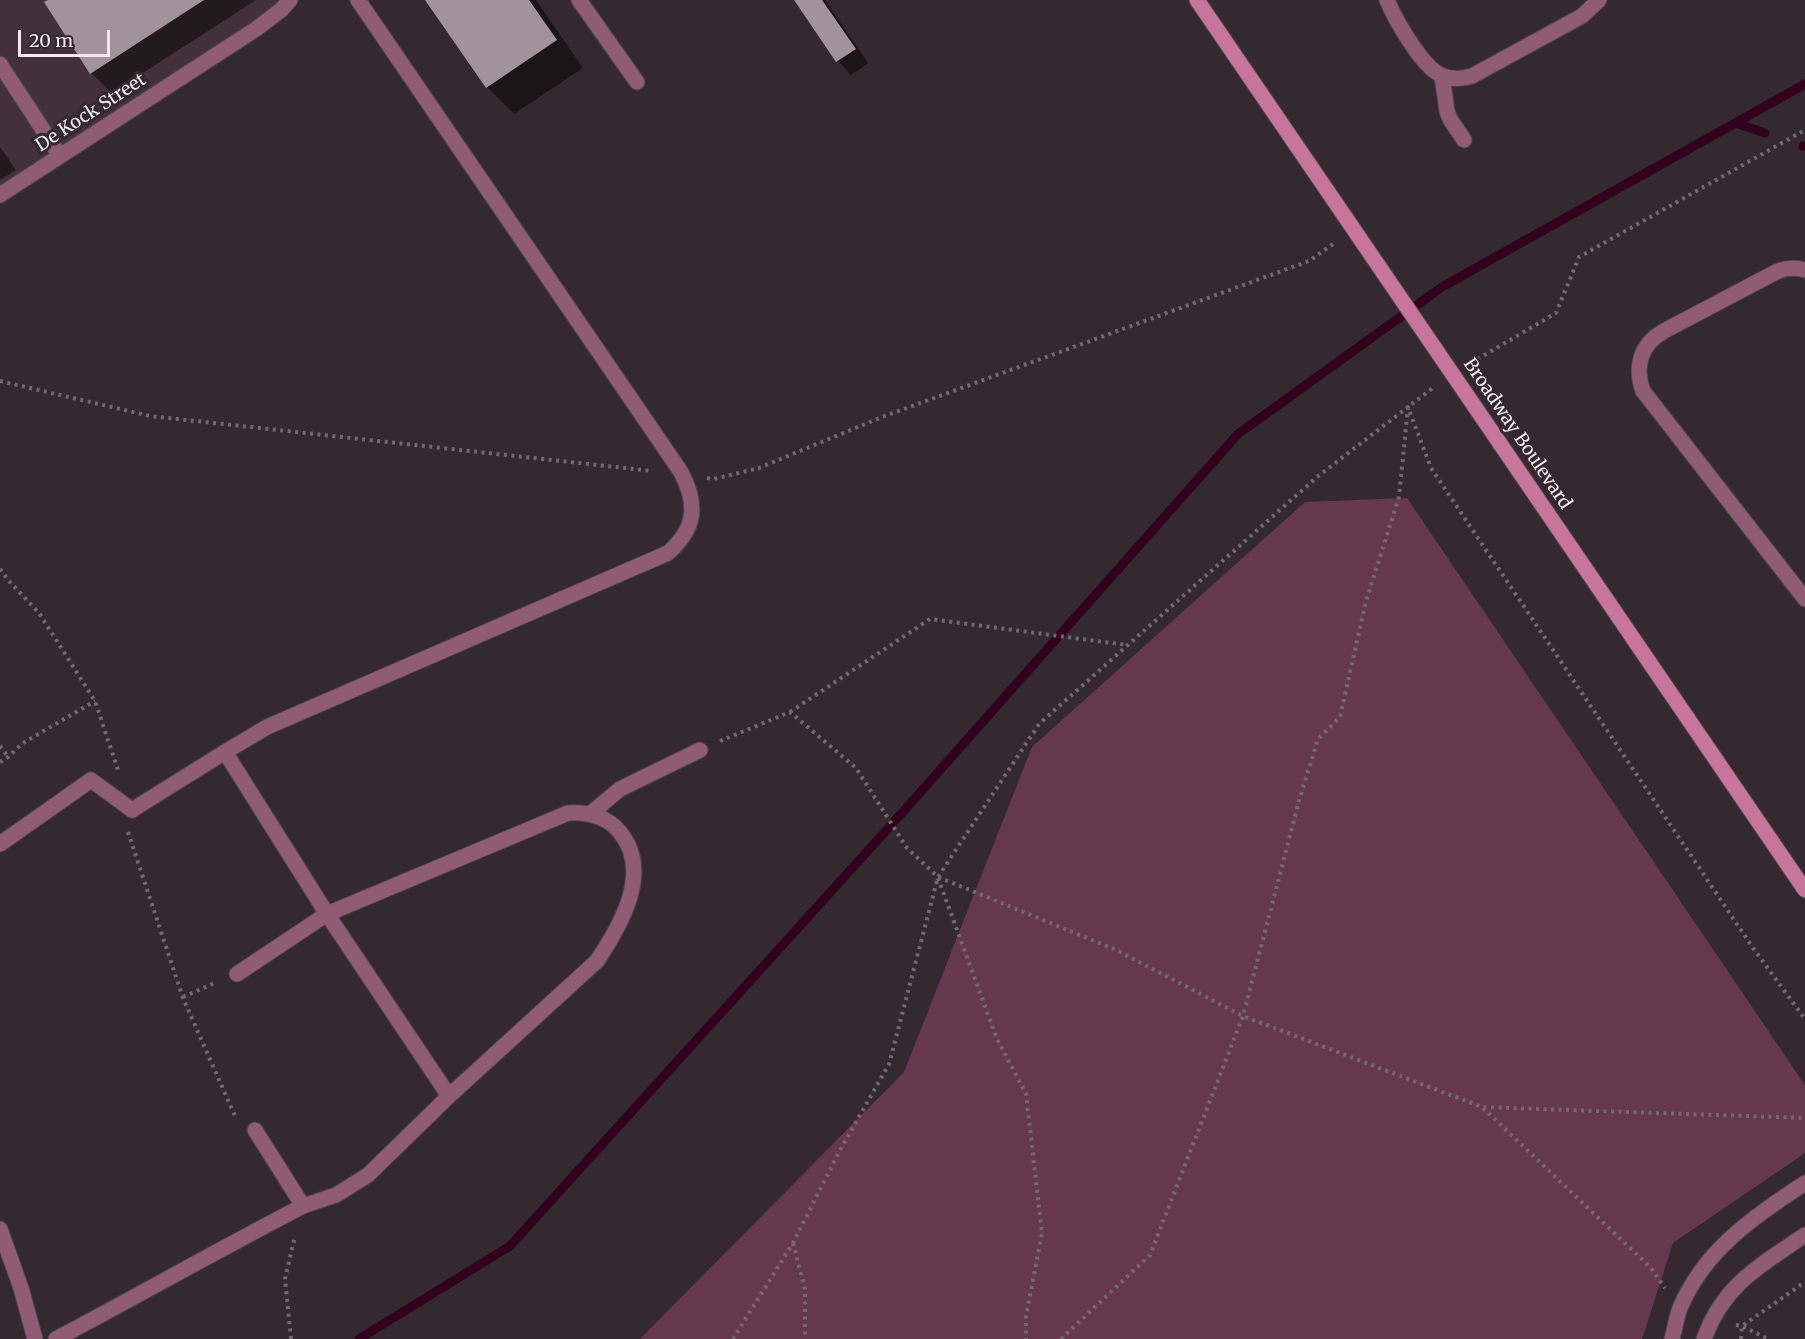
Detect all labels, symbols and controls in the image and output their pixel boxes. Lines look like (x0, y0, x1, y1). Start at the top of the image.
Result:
scale bar (21, 18, 112, 56)
text: 20 m (29, 29, 73, 52)
street label: De Kock Street (32, 69, 150, 157)
street label: Broadway Boulevard (1458, 354, 1576, 514)

